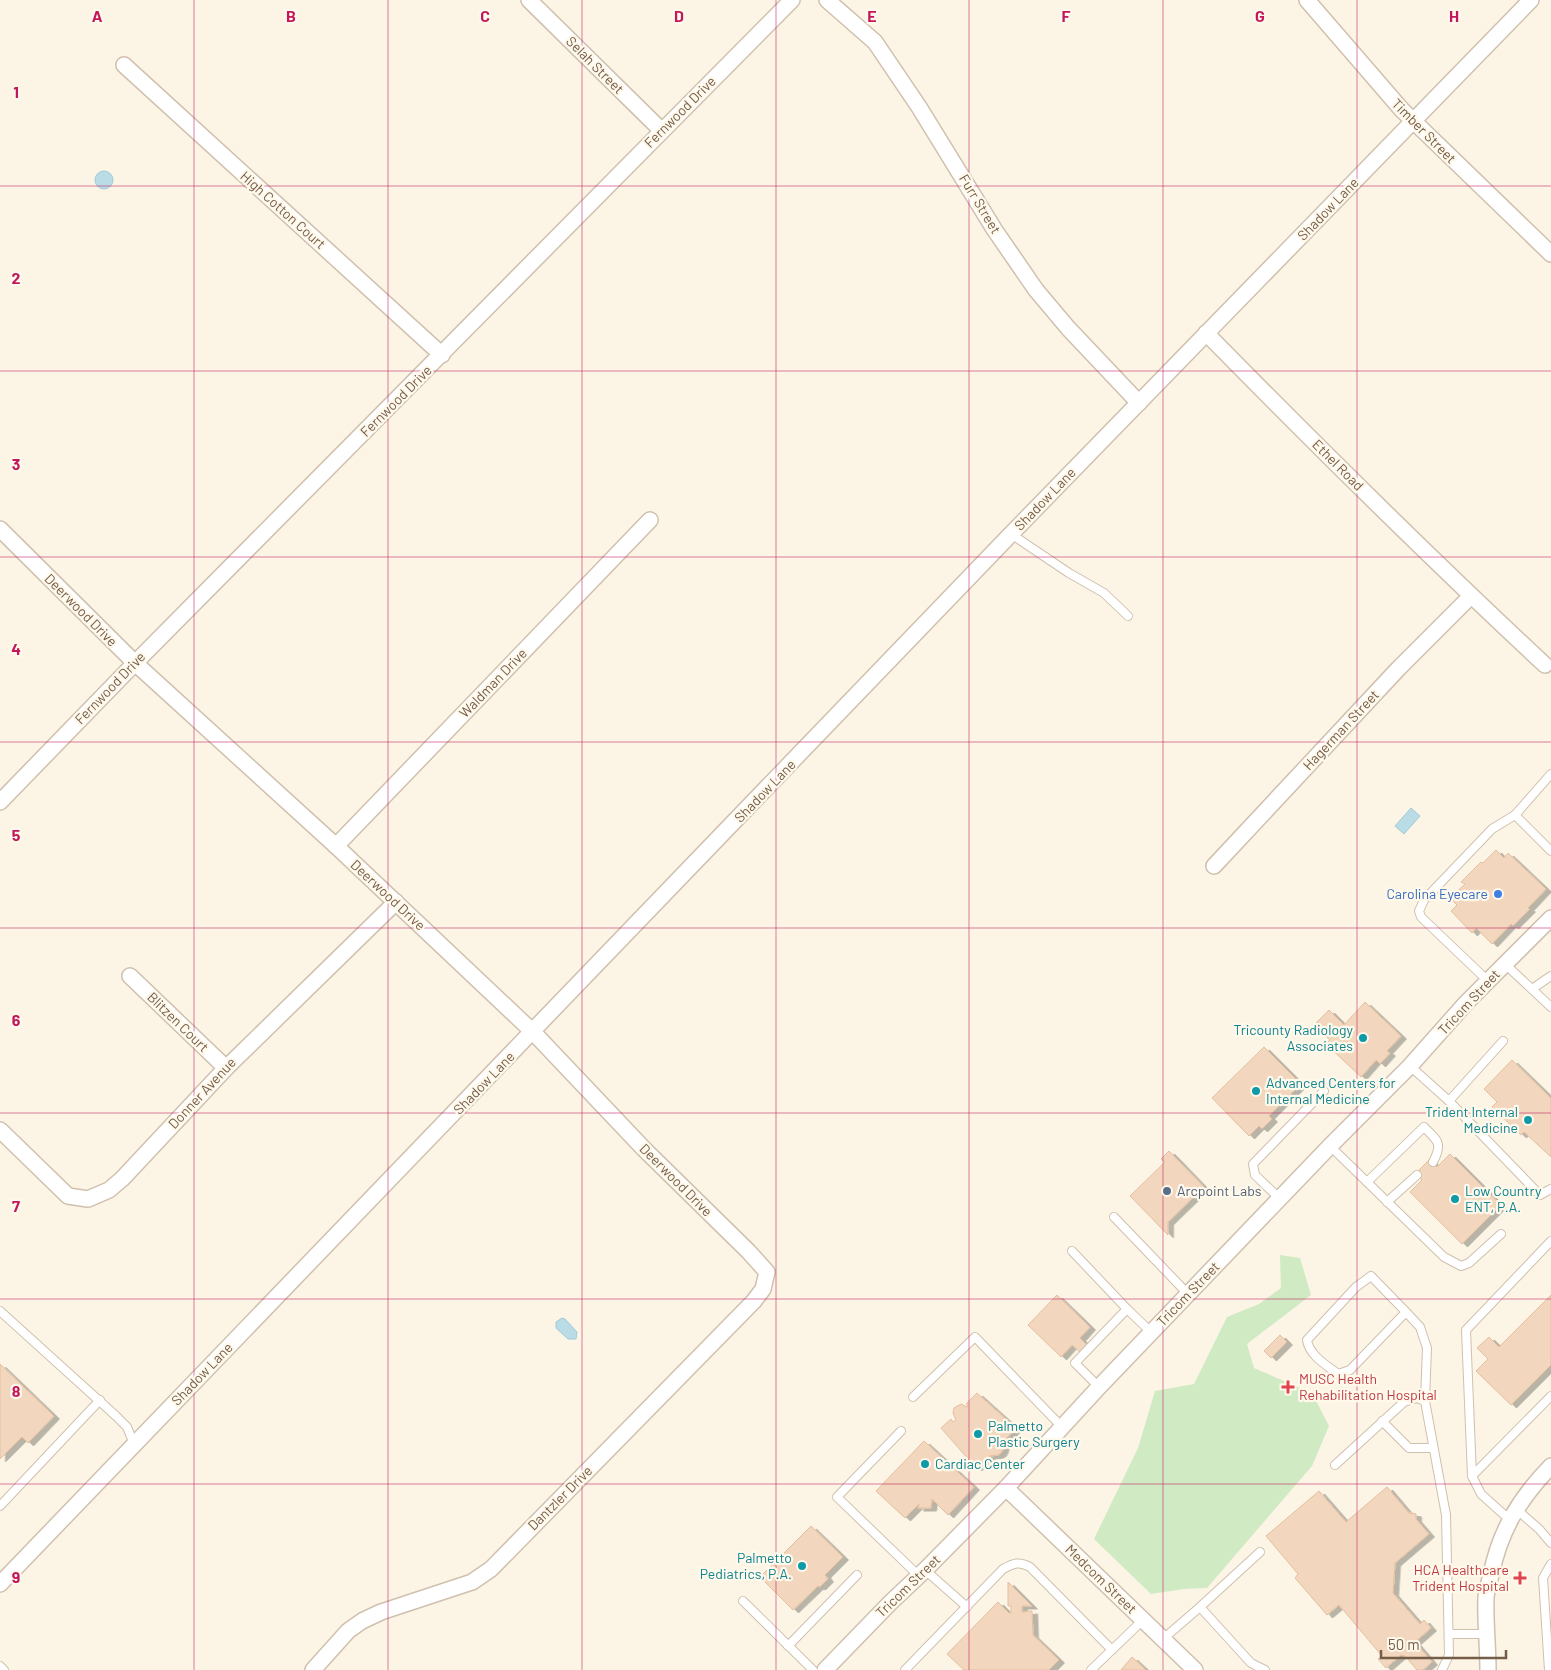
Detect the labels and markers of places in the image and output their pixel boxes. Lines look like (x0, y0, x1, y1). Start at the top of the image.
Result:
place label: Carolina Eyecare (1386, 885, 1488, 902)
marker: Carolina Eyecare (1492, 888, 1504, 900)
place label: Tricounty Radiology Associates (1233, 1021, 1354, 1054)
marker: Tricounty Radiology Associates (1357, 1032, 1369, 1044)
place label: Advanced Centers for Internal Medicine (1266, 1074, 1396, 1107)
marker: Advanced Centers for Internal Medicine (1250, 1085, 1262, 1097)
place label: Trident Internal Medicine (1425, 1103, 1518, 1136)
marker: Trident Internal Medicine (1522, 1114, 1534, 1126)
place label: Arcpoint Labs (1177, 1182, 1262, 1199)
place label: Low Country ENT, P.A. (1465, 1182, 1542, 1215)
marker: Arcpoint Labs (1161, 1185, 1173, 1197)
marker: Low Country ENT, P.A. (1449, 1193, 1461, 1205)
place label: MUSC Health Rehabilitation Hospital (1299, 1370, 1437, 1403)
marker: MUSC Health Rehabilitation Hospital (1281, 1380, 1295, 1394)
place label: Palmetto Plastic Surgery (988, 1417, 1080, 1450)
marker: Palmetto Plastic Surgery (972, 1428, 984, 1440)
place label: Cardiac Center (935, 1455, 1025, 1472)
marker: Cardiac Center (919, 1458, 931, 1470)
place label: Palmetto Pediatrics, P.A. (700, 1549, 792, 1582)
marker: Palmetto Pediatrics, P.A. (796, 1560, 808, 1572)
place label: HCA Healthcare Trident Hospital (1412, 1561, 1509, 1594)
marker: HCA Healthcare Trident Hospital (1513, 1571, 1527, 1585)

